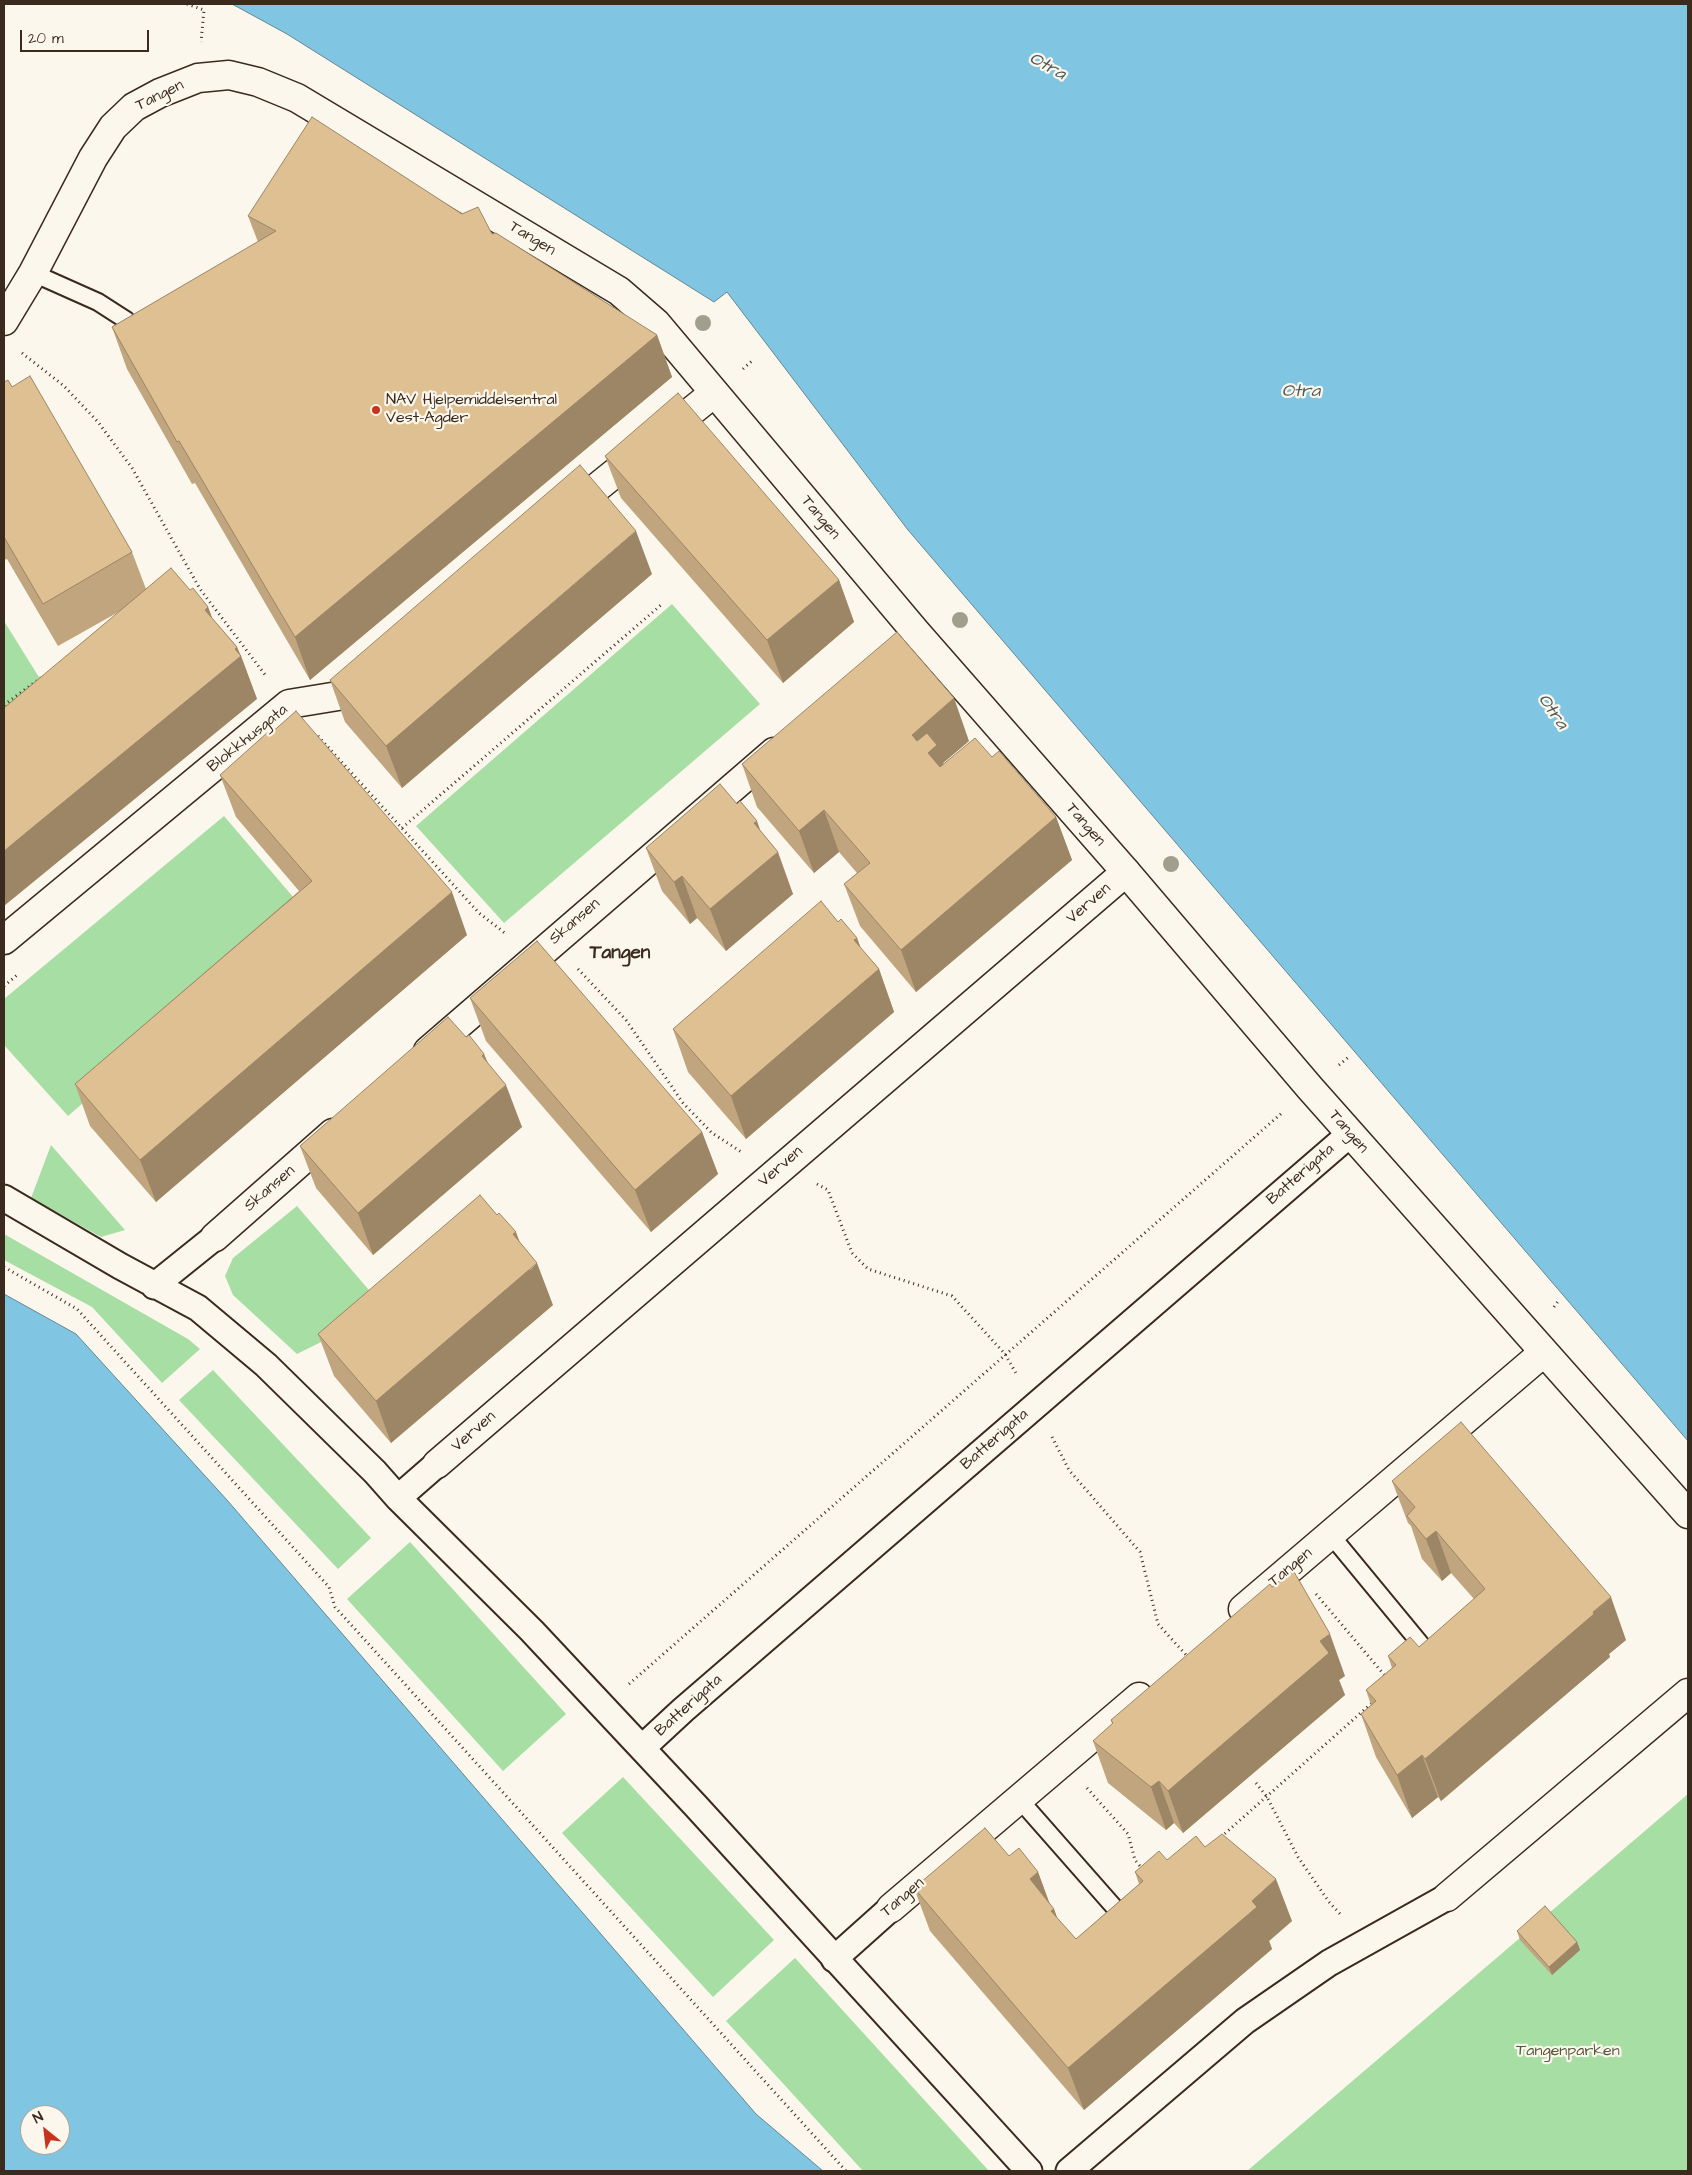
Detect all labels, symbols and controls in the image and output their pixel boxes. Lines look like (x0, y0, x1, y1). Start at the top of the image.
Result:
scale bar (22, 20, 151, 52)
text: 20 m (28, 28, 64, 49)
water label: Otra (1025, 48, 1069, 86)
street label: Tangen (133, 76, 187, 116)
street label: Tangen (505, 218, 559, 260)
water label: Otra (1282, 381, 1320, 403)
place label: NAV Hjelpemiddelsentral Vest-Agder (386, 391, 557, 429)
marker: NAV Hjelpemiddelsentral Vest-Agder (370, 404, 382, 416)
street label: Tangen (796, 492, 844, 544)
water label: Otra (1532, 690, 1572, 734)
street label: Blokkhusgata (204, 701, 292, 777)
street label: Tangen (1061, 799, 1109, 851)
street label: Verven (1063, 880, 1115, 928)
street label: Skansen (546, 895, 604, 949)
district label: Tangen (590, 943, 650, 965)
street label: Tangen (1324, 1106, 1372, 1158)
street label: Batterigata (1263, 1140, 1339, 1210)
street label: Verven (755, 1143, 807, 1191)
street label: Skansen (241, 1162, 299, 1216)
street label: Batterigata (957, 1405, 1033, 1475)
street label: Verven (448, 1408, 500, 1456)
street label: Tangen (1265, 1544, 1317, 1592)
street label: Batterigata (652, 1671, 726, 1741)
street label: Tangen (877, 1874, 929, 1922)
park label: Tangenparken (1516, 2042, 1620, 2062)
north arrow (20, 2105, 70, 2155)
text: N (30, 2107, 47, 2129)

